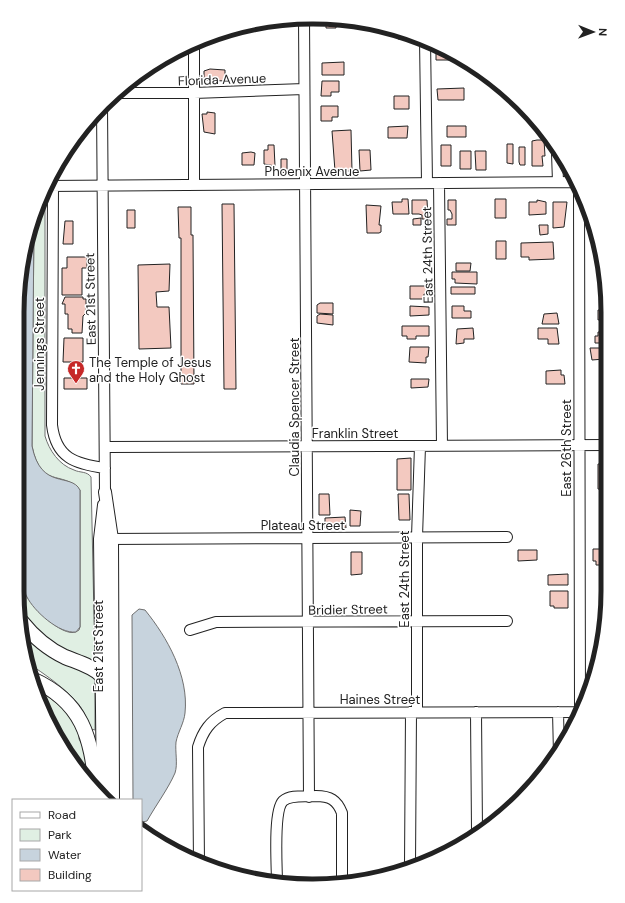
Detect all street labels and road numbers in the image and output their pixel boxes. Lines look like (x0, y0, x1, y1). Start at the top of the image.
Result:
street label: Florida Avenue (178, 69, 266, 90)
street label: Phoenix Avenue (265, 163, 359, 180)
street label: East 24th Street (418, 206, 437, 304)
street label: East 21st Street (81, 253, 100, 345)
street label: Jennings Street (31, 297, 48, 391)
street label: Claudia Spencer Street (286, 338, 303, 477)
street label: East 26th Street (558, 399, 575, 497)
street label: Franklin Street (312, 425, 398, 442)
street label: Plateau Street (261, 517, 345, 534)
street label: East 24th Street (396, 530, 413, 628)
street label: East 21st Street (90, 600, 107, 692)
street label: Bridier Street (308, 600, 388, 619)
street label: Haines Street (340, 691, 420, 708)

